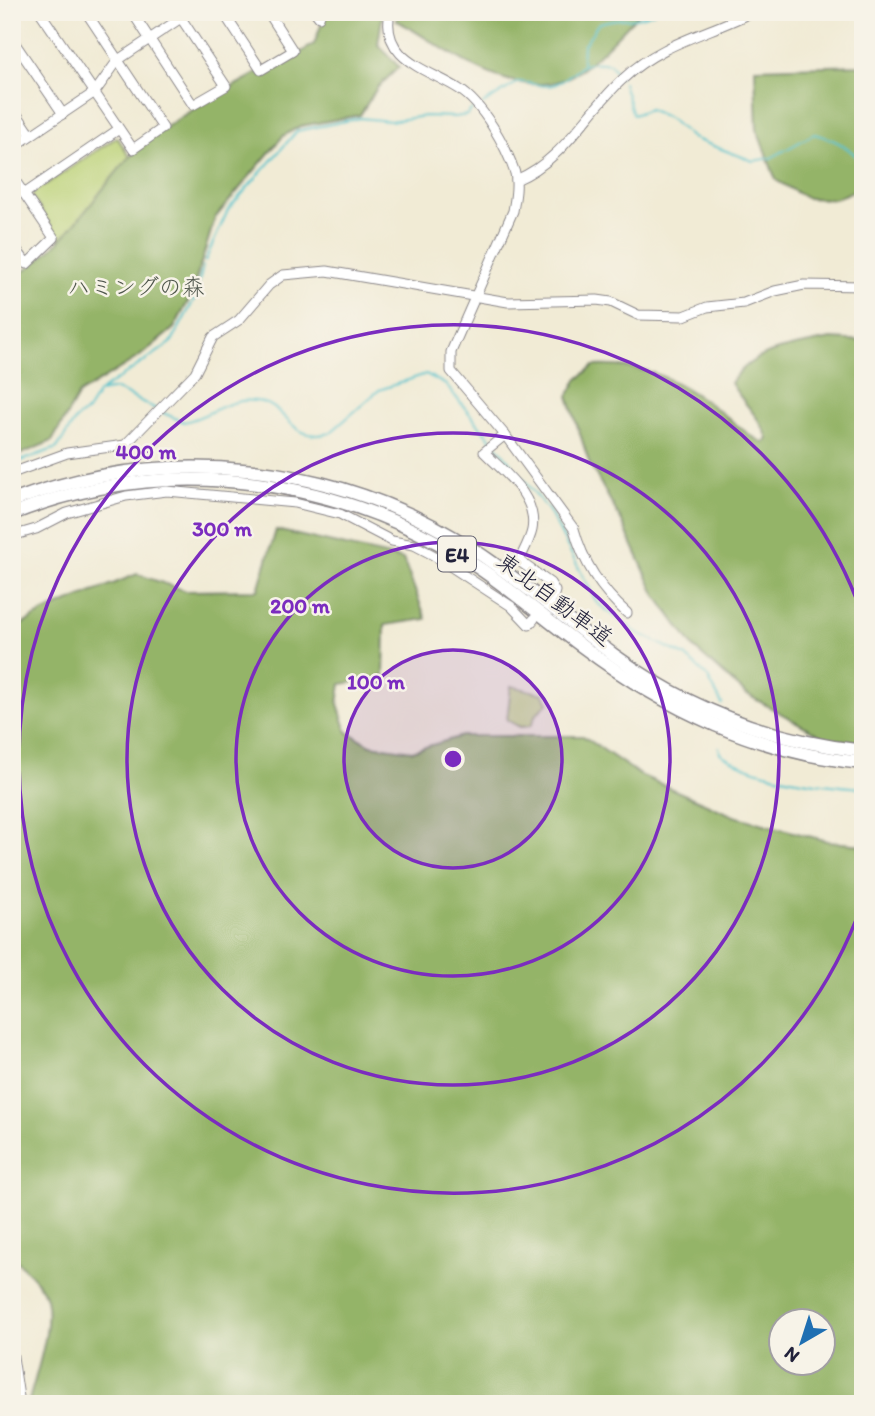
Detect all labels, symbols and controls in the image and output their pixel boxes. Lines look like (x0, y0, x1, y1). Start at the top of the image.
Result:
park label: ハミングの森 (67, 273, 205, 301)
text: 400 m (116, 439, 177, 464)
text: 300 m (192, 516, 252, 541)
road number: E4 (438, 536, 476, 572)
street label: 東北自動車道 (491, 546, 619, 652)
text: 200 m (270, 593, 330, 618)
text: 100 m (347, 669, 405, 694)
centre of rings (441, 747, 465, 771)
north arrow (766, 1308, 836, 1378)
text: N (779, 1342, 804, 1368)

